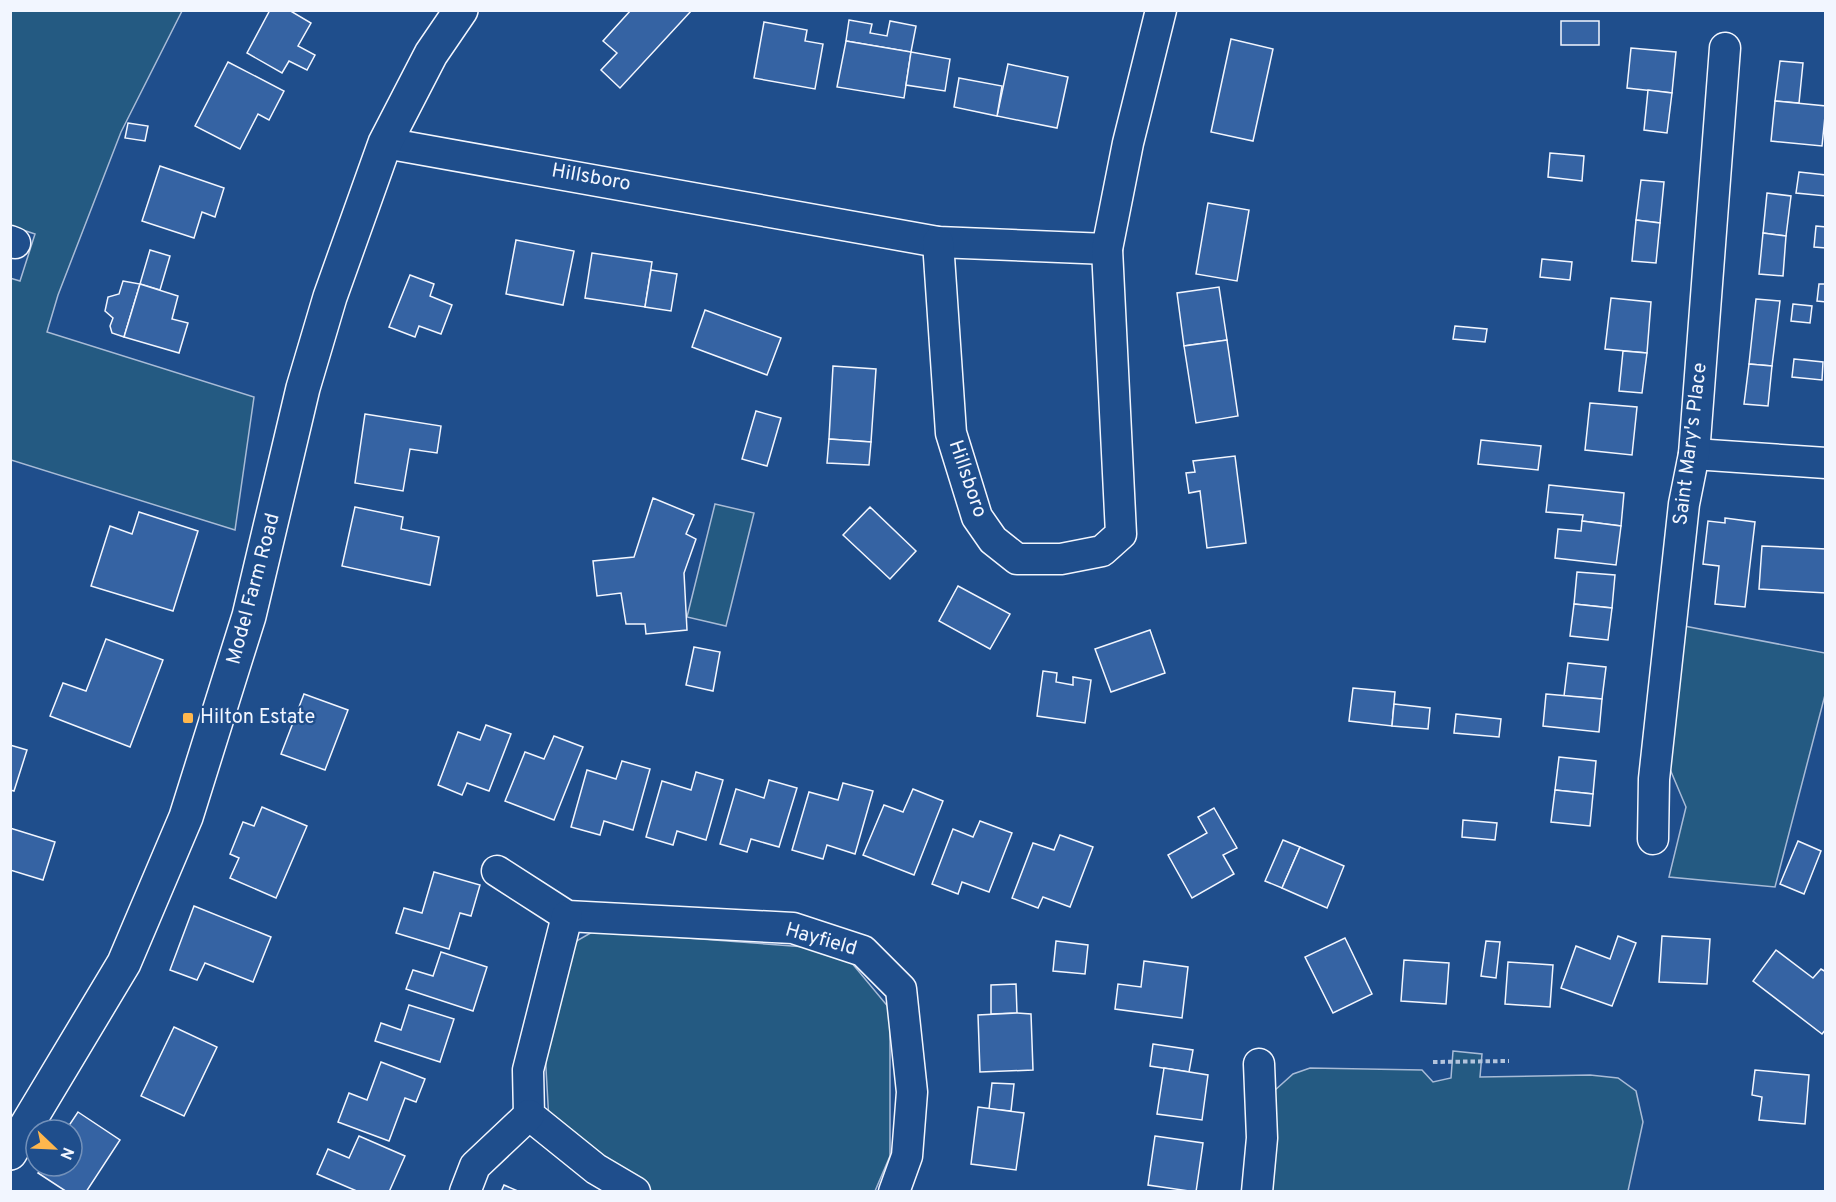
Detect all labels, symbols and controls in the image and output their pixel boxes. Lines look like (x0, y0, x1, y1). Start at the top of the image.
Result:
street label: Hillsboro (549, 158, 633, 198)
street label: Saint Mary's Place (1668, 361, 1714, 527)
street label: Hillsboro (942, 437, 992, 521)
street label: Model Farm Road (221, 510, 287, 668)
place label: Hilton Estate (200, 705, 315, 731)
marker: Hilton Estate (181, 711, 195, 725)
street label: Hayfield (782, 917, 860, 963)
north arrow (24, 1118, 84, 1178)
text: N (55, 1144, 77, 1162)

